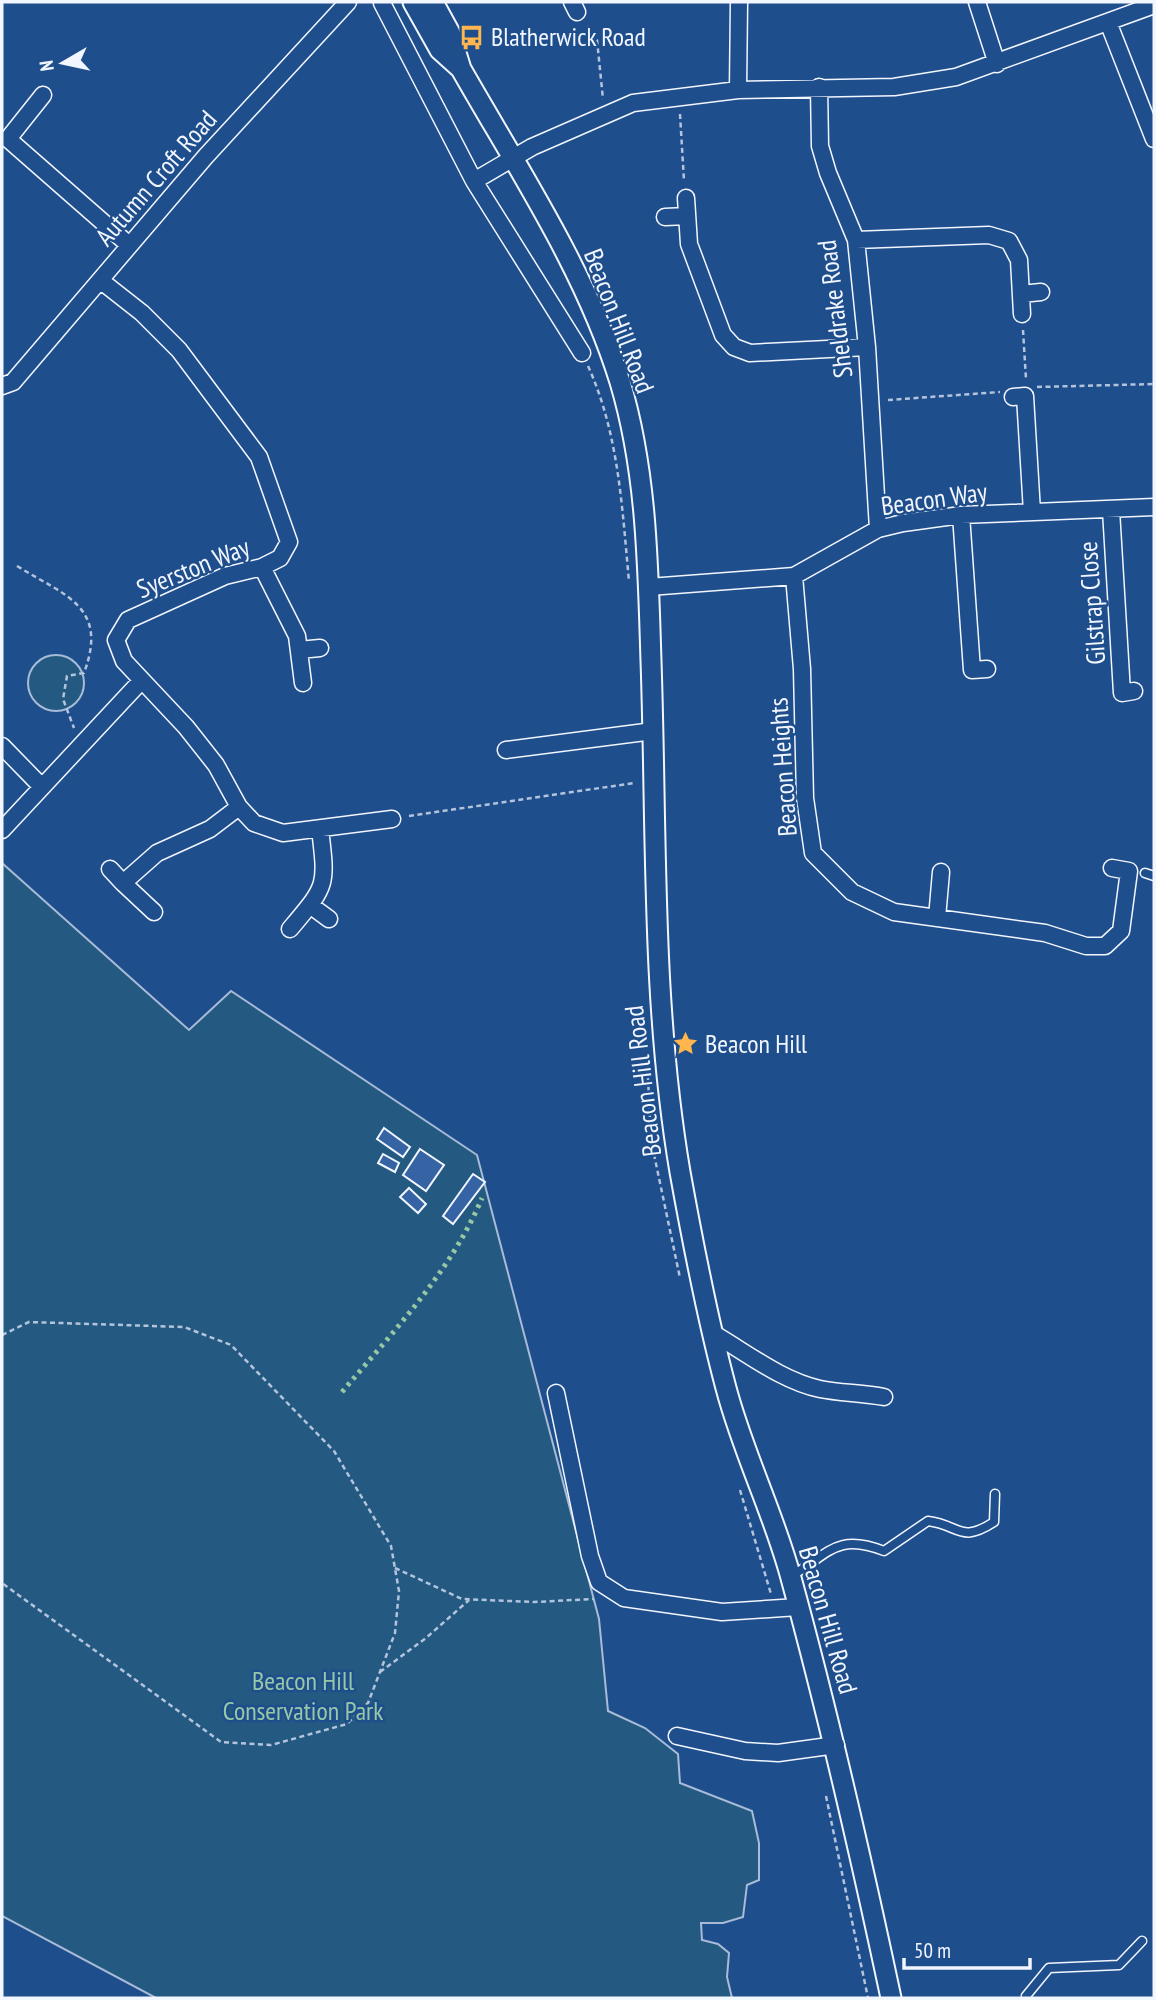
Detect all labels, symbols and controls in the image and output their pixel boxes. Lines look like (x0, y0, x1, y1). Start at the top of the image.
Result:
place label: Blatherwick Road (491, 20, 646, 53)
bus stop icon: Blatherwick Road (457, 23, 485, 51)
north arrow (28, 28, 98, 98)
text: N (34, 59, 59, 73)
street label: Autumn Croft Road (88, 103, 223, 252)
street label: Sheldrake Road (810, 238, 859, 380)
street label: Beacon Hill Road (577, 244, 662, 398)
street label: Beacon Way (879, 475, 989, 522)
street label: Syerston Way (131, 530, 254, 605)
street label: Gilstrap Close (1071, 540, 1112, 666)
street label: Beacon Heights (761, 696, 804, 838)
street label: Beacon Hill Road (617, 1004, 668, 1158)
place label: Beacon Hill (705, 1027, 807, 1060)
place icon: Beacon Hill (671, 1030, 699, 1058)
street label: Beacon Hill Road (792, 1542, 865, 1697)
park label: Beacon Hill Conservation Park (223, 1664, 383, 1727)
scale bar (904, 1926, 1030, 1970)
text: 50 m (914, 1937, 951, 1964)

